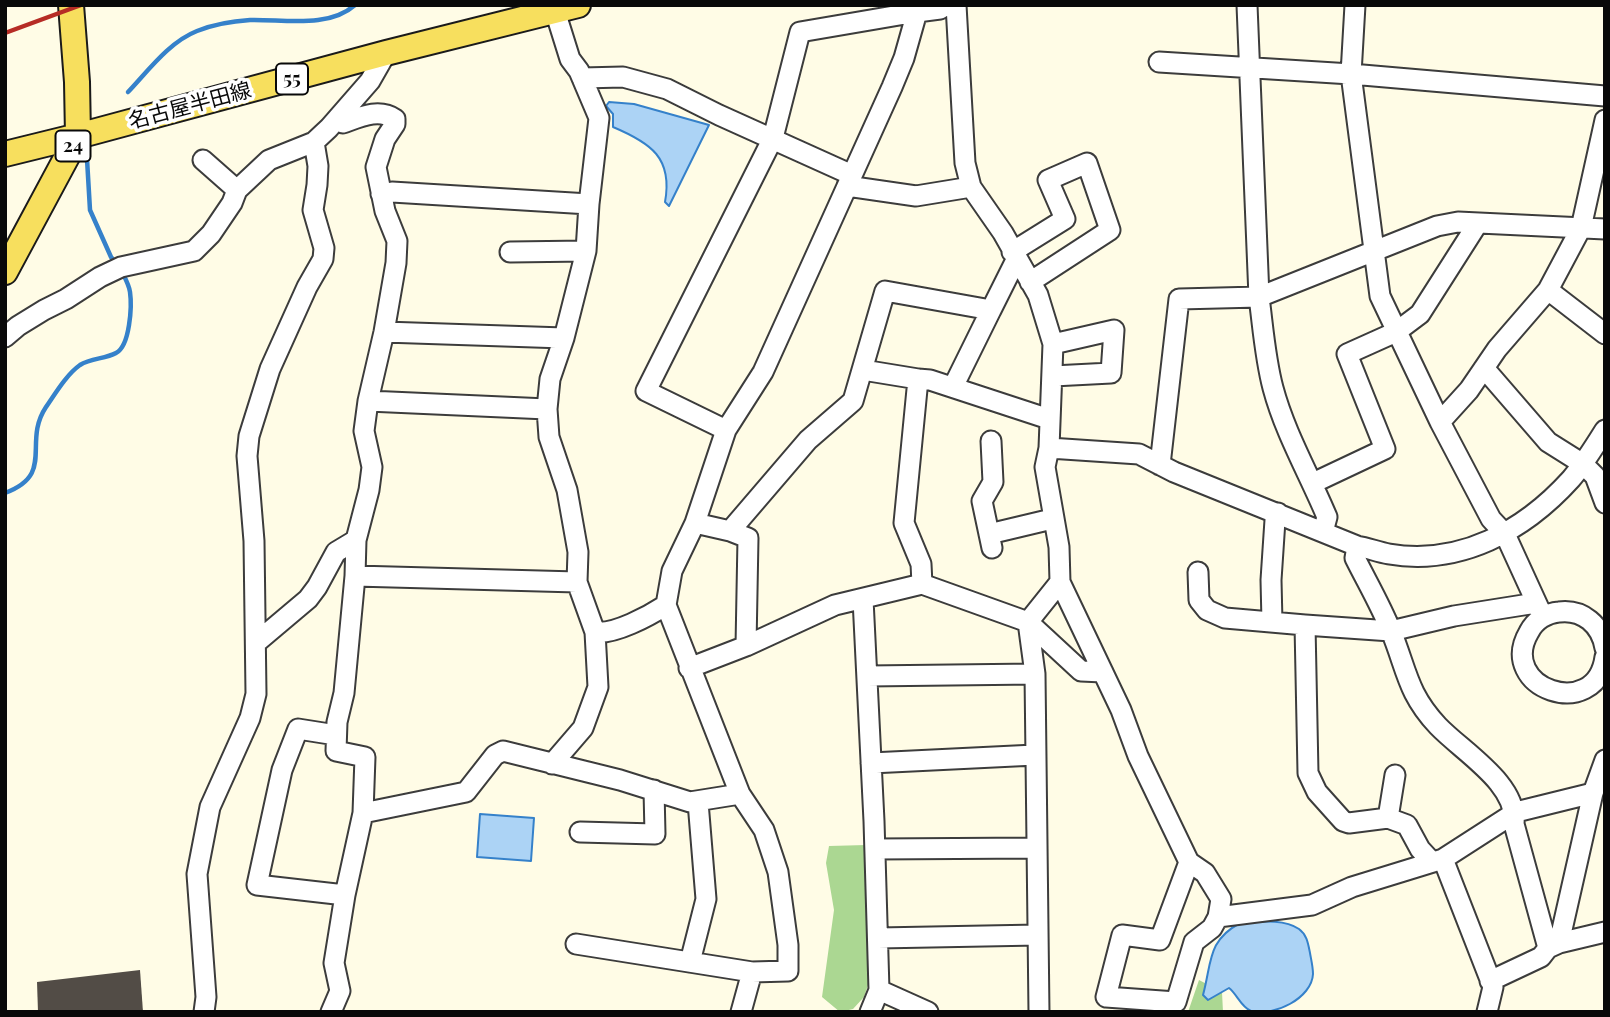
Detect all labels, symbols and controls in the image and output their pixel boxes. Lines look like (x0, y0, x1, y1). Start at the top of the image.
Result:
road number: 55 (276, 64, 308, 94)
street label: 名古屋半田線 (126, 78, 254, 134)
road number: 24 (56, 130, 90, 162)

